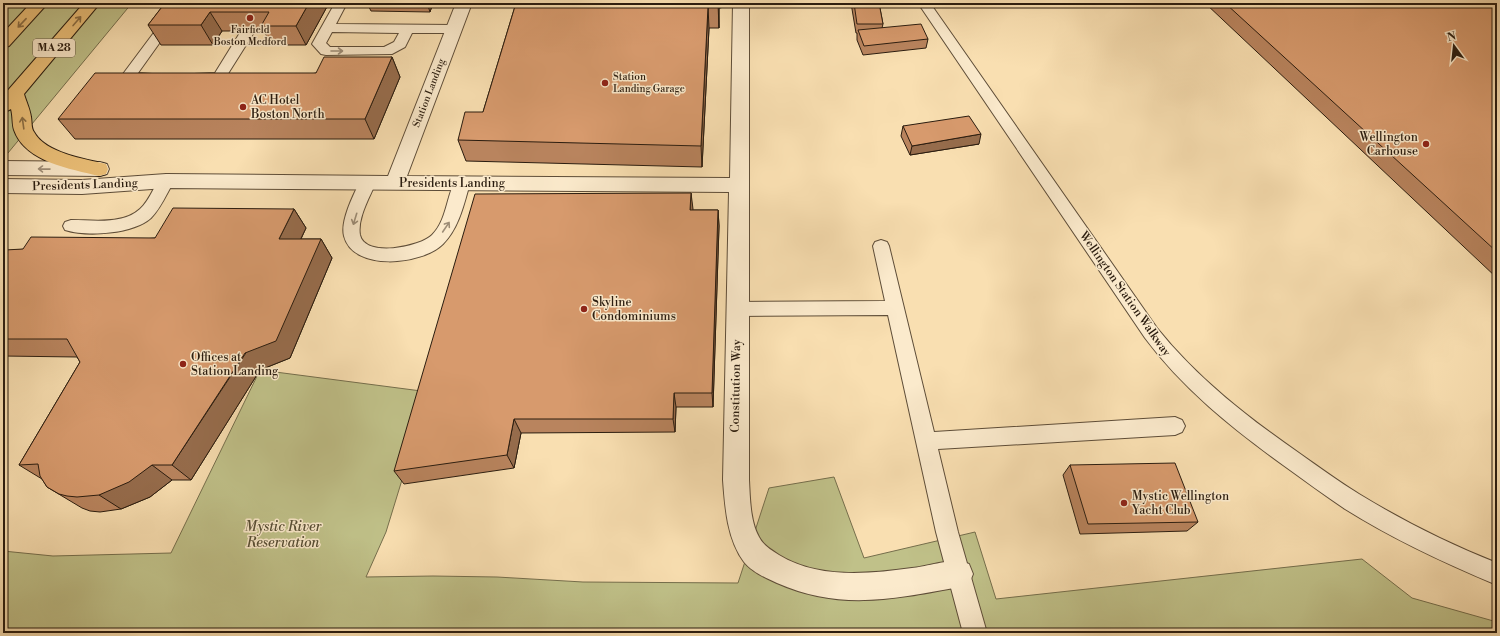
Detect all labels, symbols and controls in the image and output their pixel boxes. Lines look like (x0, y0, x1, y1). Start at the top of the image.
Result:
marker: Fairfield Boston Medford (245, 13, 255, 23)
one-way arrow (72, 16, 82, 26)
one-way arrow (17, 18, 26, 28)
place label: Fairfield Boston Medford (213, 24, 287, 48)
north arrow (1434, 26, 1474, 66)
text: N (1446, 29, 1458, 45)
road number: MA 28 (33, 39, 75, 57)
one-way arrow (330, 47, 343, 55)
street label: Station Landing (410, 56, 448, 129)
place label: Station Landing Garage (613, 71, 685, 95)
marker: Station Landing Garage (600, 78, 610, 88)
place label: AC Hotel Boston North (250, 93, 325, 122)
marker: AC Hotel Boston North (238, 102, 248, 112)
one-way arrow (19, 117, 26, 130)
place label: Wellington Carhouse (1358, 130, 1418, 159)
marker: Wellington Carhouse (1421, 139, 1431, 149)
one-way arrow (38, 165, 51, 173)
street label: Presidents Landing (32, 176, 139, 194)
street label: Presidents Landing (399, 176, 506, 191)
one-way arrow (350, 213, 358, 225)
one-way arrow (442, 221, 451, 232)
street label: Wellington Station Walkway (1075, 228, 1174, 360)
place label: Skyline Condominiums (592, 295, 676, 324)
marker: Skyline Condominiums (579, 304, 589, 314)
street label: Constitution Way (728, 339, 744, 433)
place label: Offices at Station Landing (191, 350, 279, 379)
marker: Offices at Station Landing (178, 359, 188, 369)
place label: Mystic Wellington Yacht Club (1131, 489, 1229, 518)
marker: Mystic Wellington Yacht Club (1119, 498, 1129, 508)
park label: Mystic River Reservation (245, 518, 322, 552)

